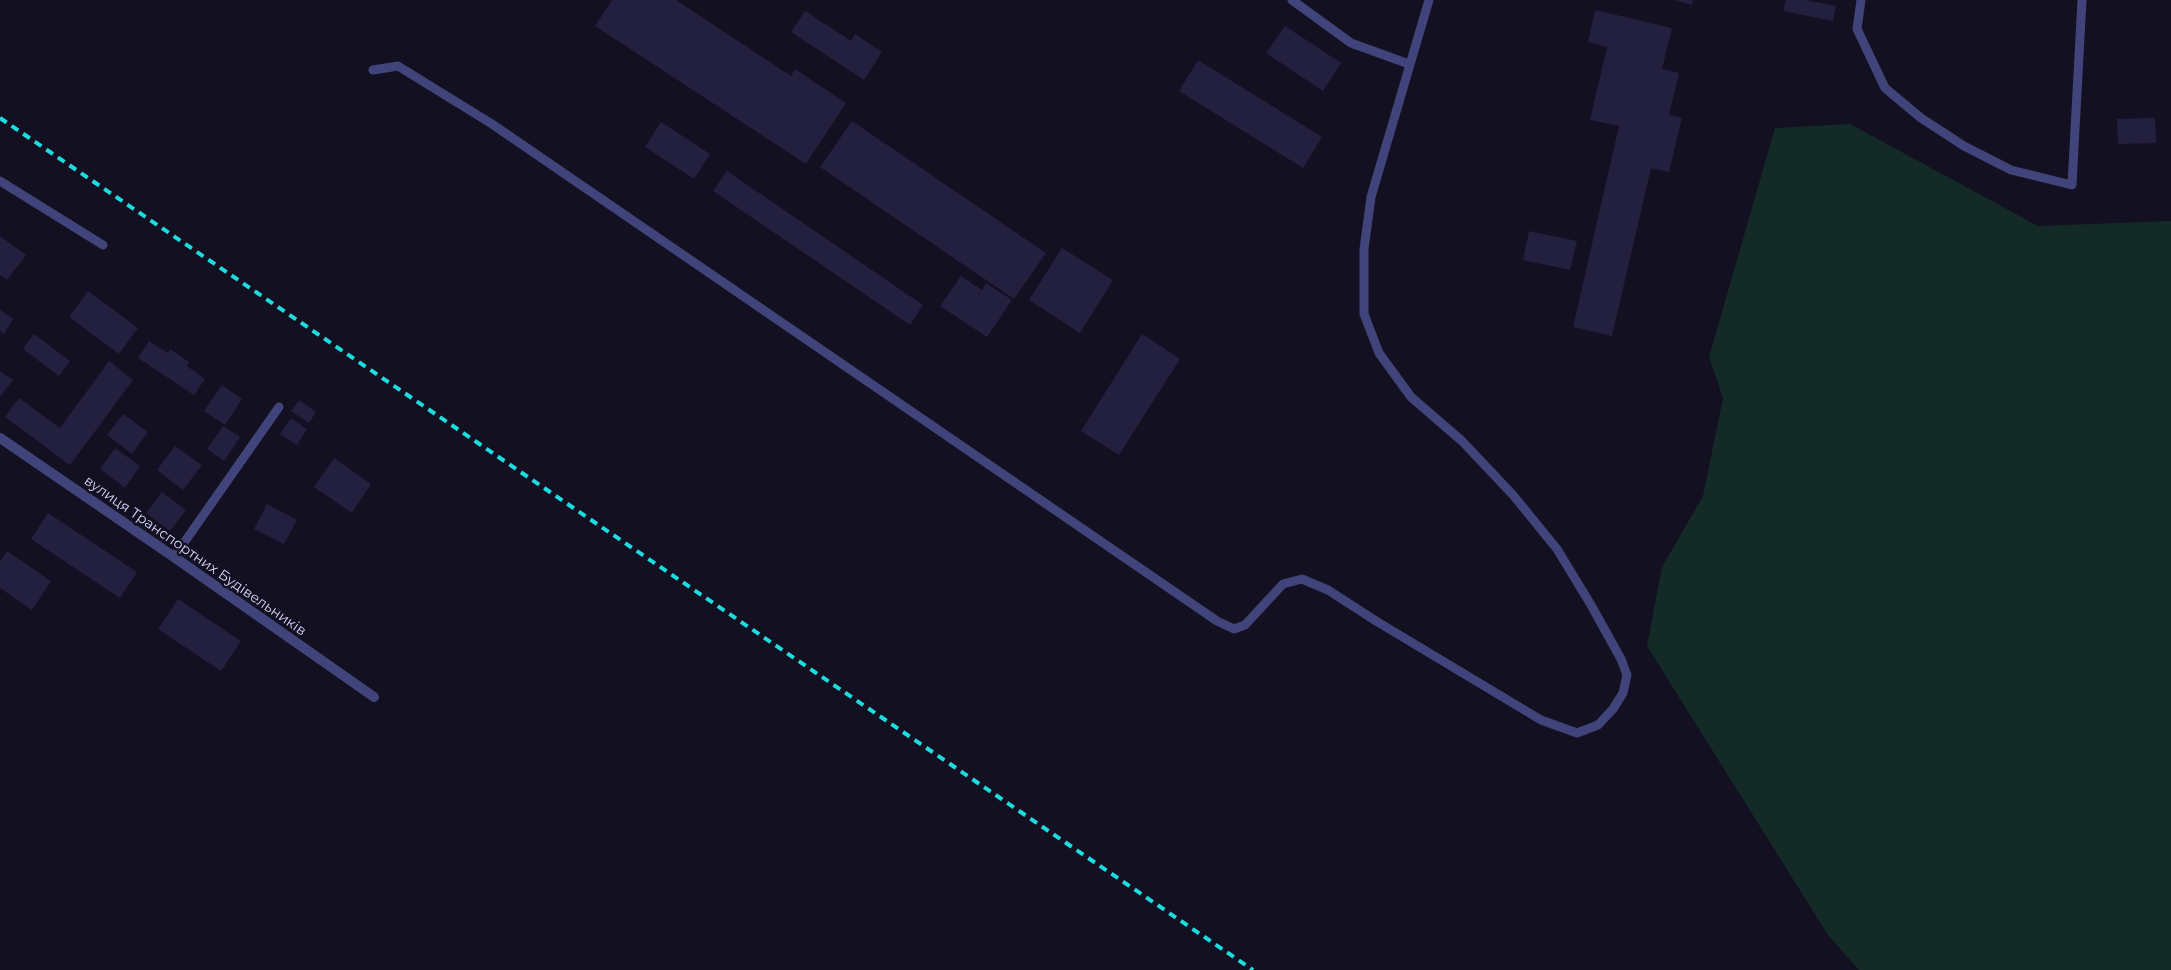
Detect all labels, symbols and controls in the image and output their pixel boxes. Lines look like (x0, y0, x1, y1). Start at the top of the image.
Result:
street label: вулиця Транспортних Будівельників (81, 472, 309, 640)

